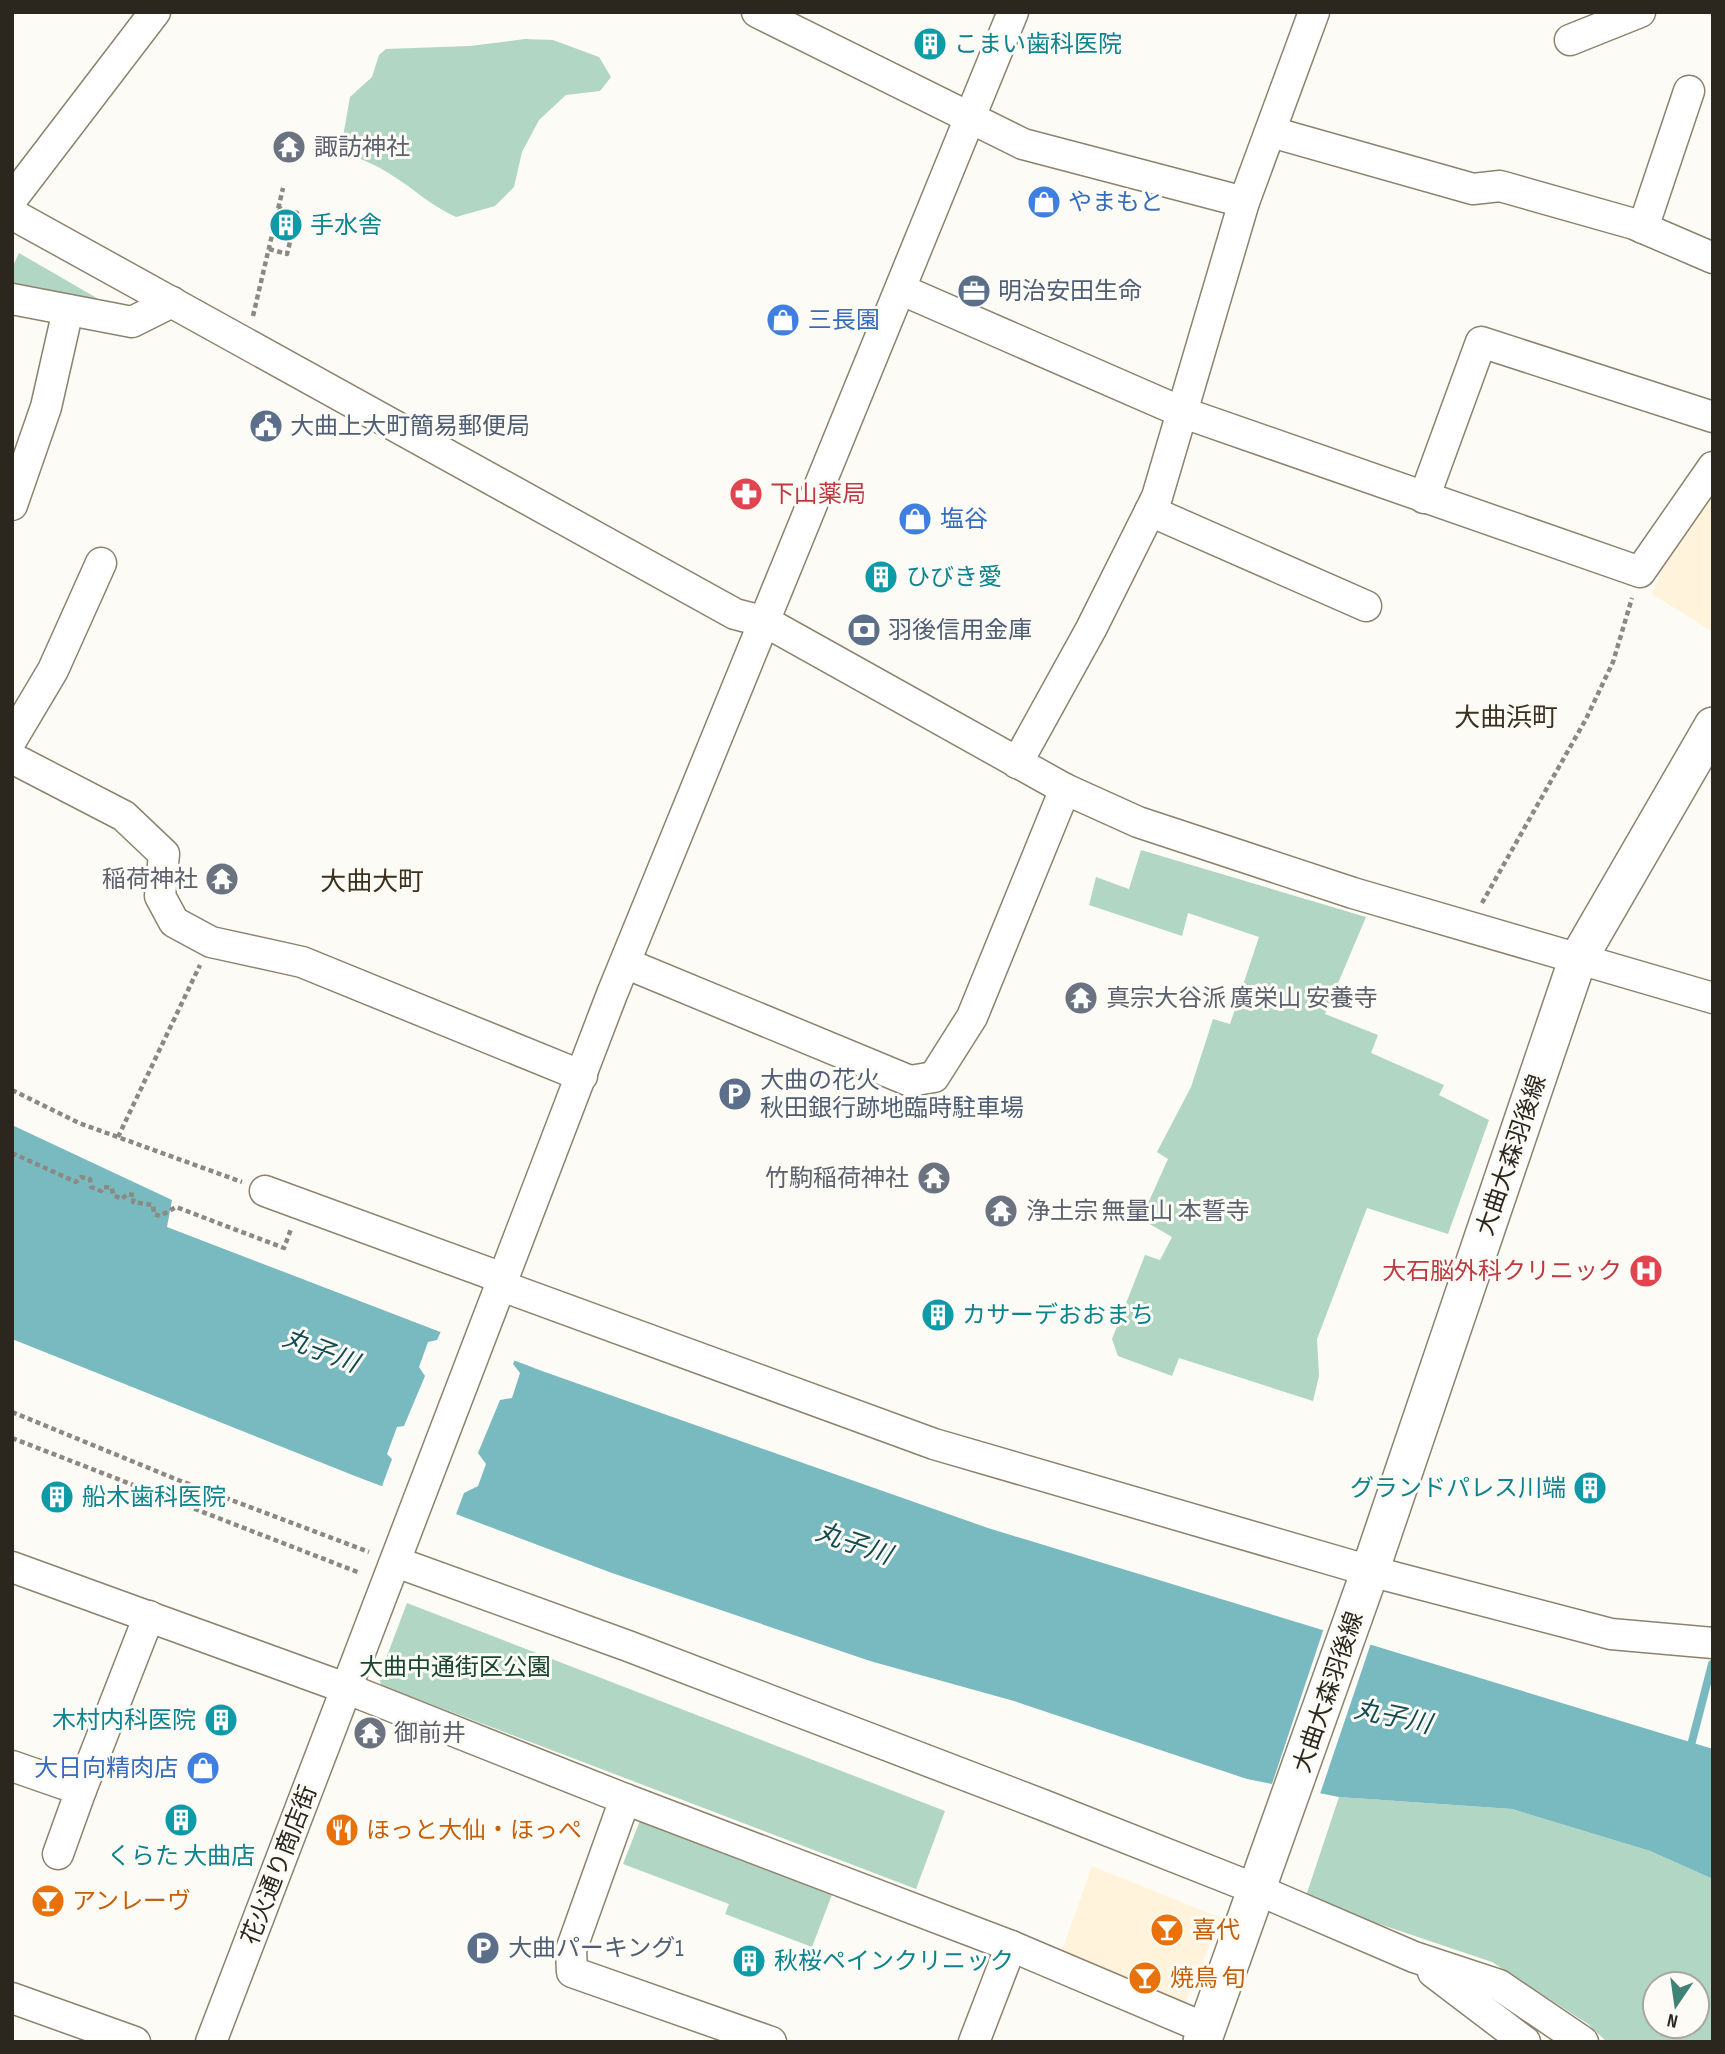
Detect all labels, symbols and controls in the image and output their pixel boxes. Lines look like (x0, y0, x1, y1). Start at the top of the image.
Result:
building icon: こまい歯科医院 (911, 25, 949, 63)
place label: こまい歯科医院 (954, 30, 1122, 59)
temple icon: 諏訪神社 (270, 128, 308, 166)
place label: 諏訪神社 (314, 133, 410, 162)
shop icon: やまもと (1025, 183, 1063, 221)
place label: やまもと (1068, 188, 1164, 217)
building icon: 手水舎 (267, 206, 305, 244)
place label: 手水舎 (310, 211, 382, 240)
office icon: 明治安田生命 (955, 272, 993, 310)
place label: 明治安田生命 (998, 277, 1142, 306)
shop icon: 三長園 (764, 301, 802, 339)
place label: 三長園 (808, 306, 880, 335)
public building icon: 大曲上大町簡易郵便局 (247, 407, 285, 445)
place label: 大曲上大町簡易郵便局 (290, 412, 530, 441)
pharmacy icon: 下山薬局 (727, 475, 765, 513)
place label: 下山薬局 (770, 480, 866, 509)
shop icon: 塩谷 (896, 500, 934, 538)
place label: 塩谷 (940, 505, 988, 534)
building icon: ひびき愛 (862, 558, 900, 596)
place label: ひびき愛 (906, 563, 1002, 592)
bank icon: 羽後信用金庫 (845, 611, 883, 649)
place label: 羽後信用金庫 (888, 616, 1032, 645)
district label: 大曲浜町 (1454, 703, 1558, 734)
temple icon: 稲荷神社 (203, 860, 241, 898)
place label: 稲荷神社 (102, 865, 198, 894)
district label: 大曲大町 (320, 867, 424, 898)
temple icon: 真宗大谷派 廣栄山 安養寺 (1062, 979, 1100, 1017)
place label: 真宗大谷派 廣栄山 安養寺 (1106, 984, 1378, 1013)
place label: 大曲の花火 秋田銀行跡地臨時駐車場 (760, 1066, 1024, 1123)
street label: 大曲大森羽後線 (1470, 1071, 1553, 1239)
parking icon: 大曲の花火 秋田銀行跡地臨時駐車場 (716, 1075, 754, 1113)
temple icon: 竹駒稲荷神社 (915, 1159, 953, 1197)
place label: 竹駒稲荷神社 (765, 1164, 909, 1193)
temple icon: 浄土宗 無量山 本誓寺 (982, 1192, 1020, 1230)
place label: 浄土宗 無量山 本誓寺 (1026, 1197, 1250, 1226)
hospital icon: 大石脳外科クリニック (1627, 1252, 1665, 1290)
place label: 大石脳外科クリニック (1382, 1257, 1622, 1286)
building icon: カサーデおおまち (919, 1296, 957, 1334)
place label: カサーデおおまち (962, 1301, 1154, 1330)
water label: 丸子川 (278, 1323, 365, 1381)
building icon: グランドパレス川端 (1571, 1469, 1609, 1507)
place label: グランドパレス川端 (1350, 1474, 1566, 1503)
building icon: 船木歯科医院 (38, 1478, 76, 1516)
place label: 船木歯科医院 (82, 1483, 226, 1512)
water label: 丸子川 (812, 1517, 898, 1573)
street label: 大曲大森羽後線 (1287, 1608, 1370, 1776)
park label: 大曲中通街区公園 (359, 1653, 551, 1682)
water label: 丸子川 (1351, 1694, 1437, 1741)
building icon: 木村内科医院 (202, 1701, 240, 1739)
place label: 木村内科医院 (52, 1706, 196, 1735)
temple icon: 御前井 (351, 1714, 389, 1752)
place label: 御前井 (394, 1719, 466, 1748)
shop icon: 大日向精肉店 (184, 1749, 222, 1787)
place label: 大日向精肉店 (34, 1754, 178, 1783)
street label: 花火通り商店街 (236, 1782, 323, 1949)
building icon: くらた 大曲店 (162, 1801, 200, 1839)
restaurant icon: ほっと大仙・ほっぺ (323, 1811, 361, 1849)
place label: ほっと大仙・ほっぺ (366, 1816, 582, 1845)
place label: くらた 大曲店 (107, 1842, 255, 1871)
bar icon: アンレーヴ (29, 1882, 67, 1920)
place label: アンレーヴ (72, 1887, 191, 1916)
bar icon: 喜代 (1148, 1911, 1186, 1949)
place label: 喜代 (1192, 1916, 1240, 1945)
parking icon: 大曲パーキング1 (464, 1929, 502, 1967)
place label: 大曲パーキング1 (508, 1934, 684, 1963)
building icon: 秋桜ペインクリニック (730, 1942, 768, 1980)
place label: 秋桜ペインクリニック (774, 1947, 1014, 1976)
bar icon: 焼鳥 旬 (1126, 1959, 1164, 1997)
place label: 焼鳥 旬 (1170, 1964, 1246, 1993)
north arrow (1641, 1970, 1711, 2040)
text: N (1665, 2008, 1680, 2032)

